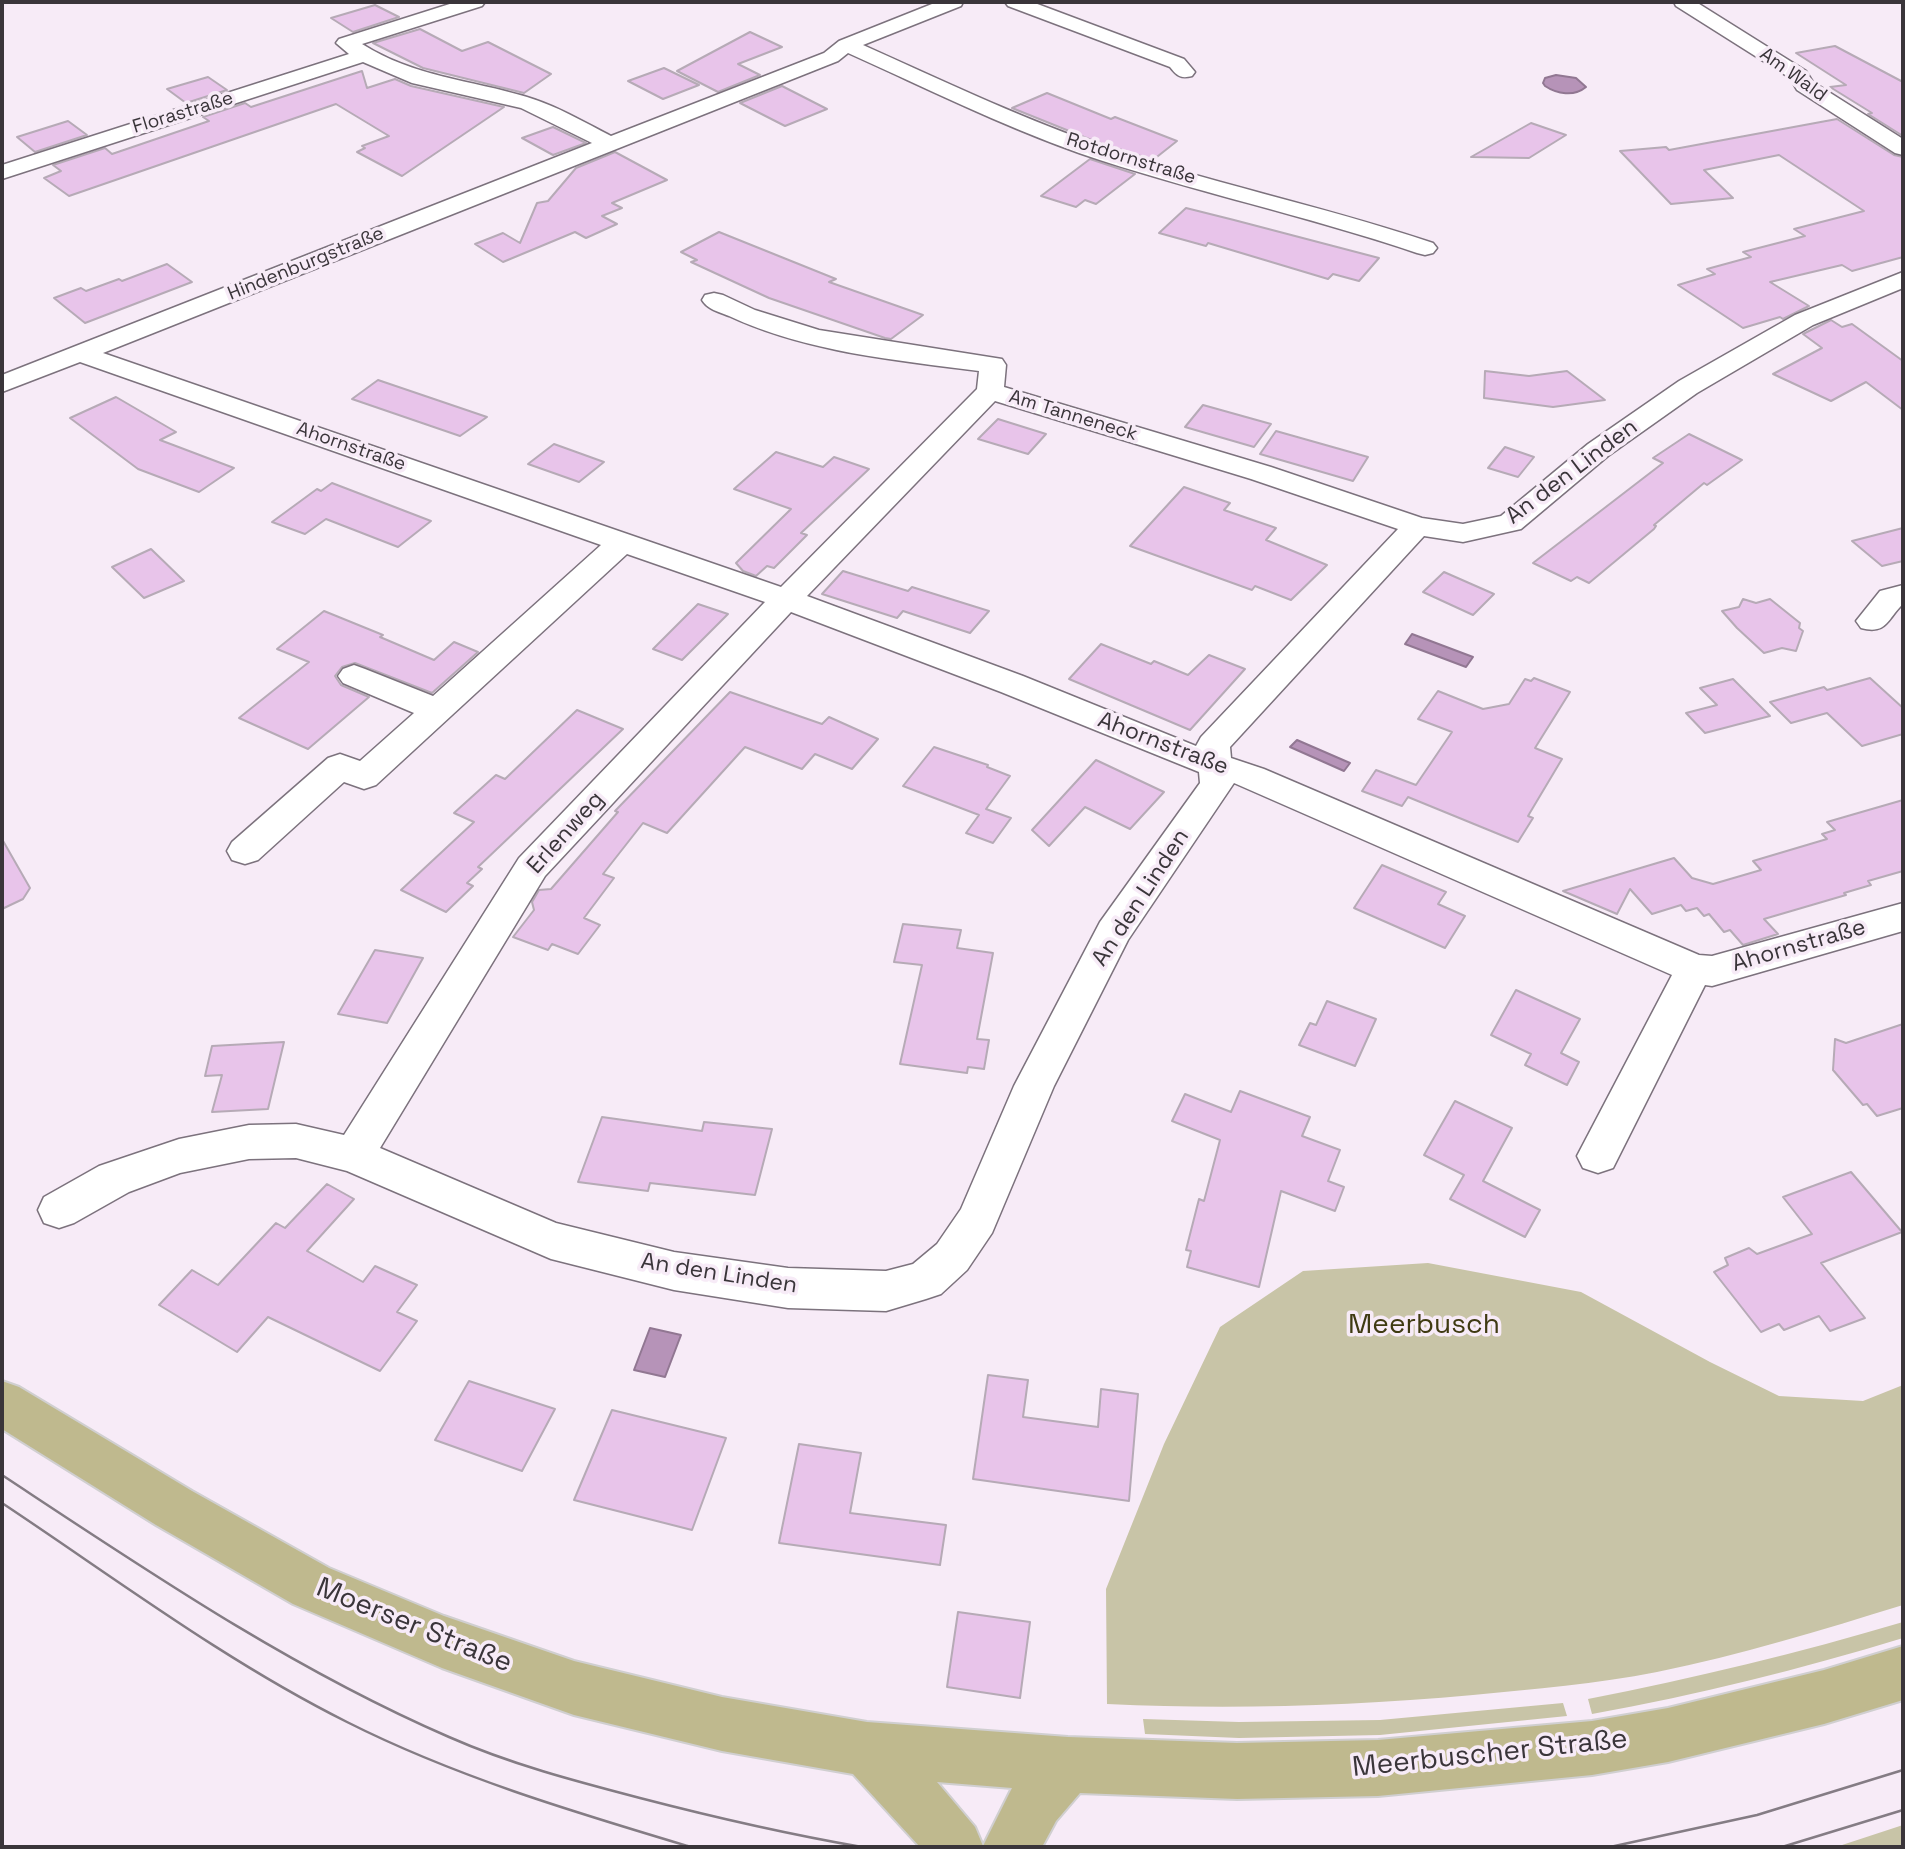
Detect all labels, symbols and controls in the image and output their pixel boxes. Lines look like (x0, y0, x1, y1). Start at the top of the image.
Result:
street label: Am Wald (1755, 43, 1831, 107)
street label: Florastraße (130, 87, 236, 139)
street label: Rotdornstraße (1064, 129, 1198, 189)
street label: Hindenburgstraße (225, 222, 387, 306)
street label: Am Tanneneck (1006, 386, 1140, 446)
street label: An den Linden (1501, 414, 1643, 530)
street label: Ahornstraße (294, 418, 408, 476)
street label: Ahornstraße (1094, 706, 1232, 782)
street label: Erlenweg (522, 786, 610, 880)
street label: An den Linden (1086, 824, 1196, 972)
street label: Ahornstraße (1729, 914, 1869, 978)
street label: An den Linden (639, 1248, 799, 1300)
park label: Meerbusch (1348, 1308, 1500, 1342)
street label: Moerser Straße (311, 1571, 517, 1681)
street label: Meerbuscher Straße (1351, 1723, 1629, 1785)

